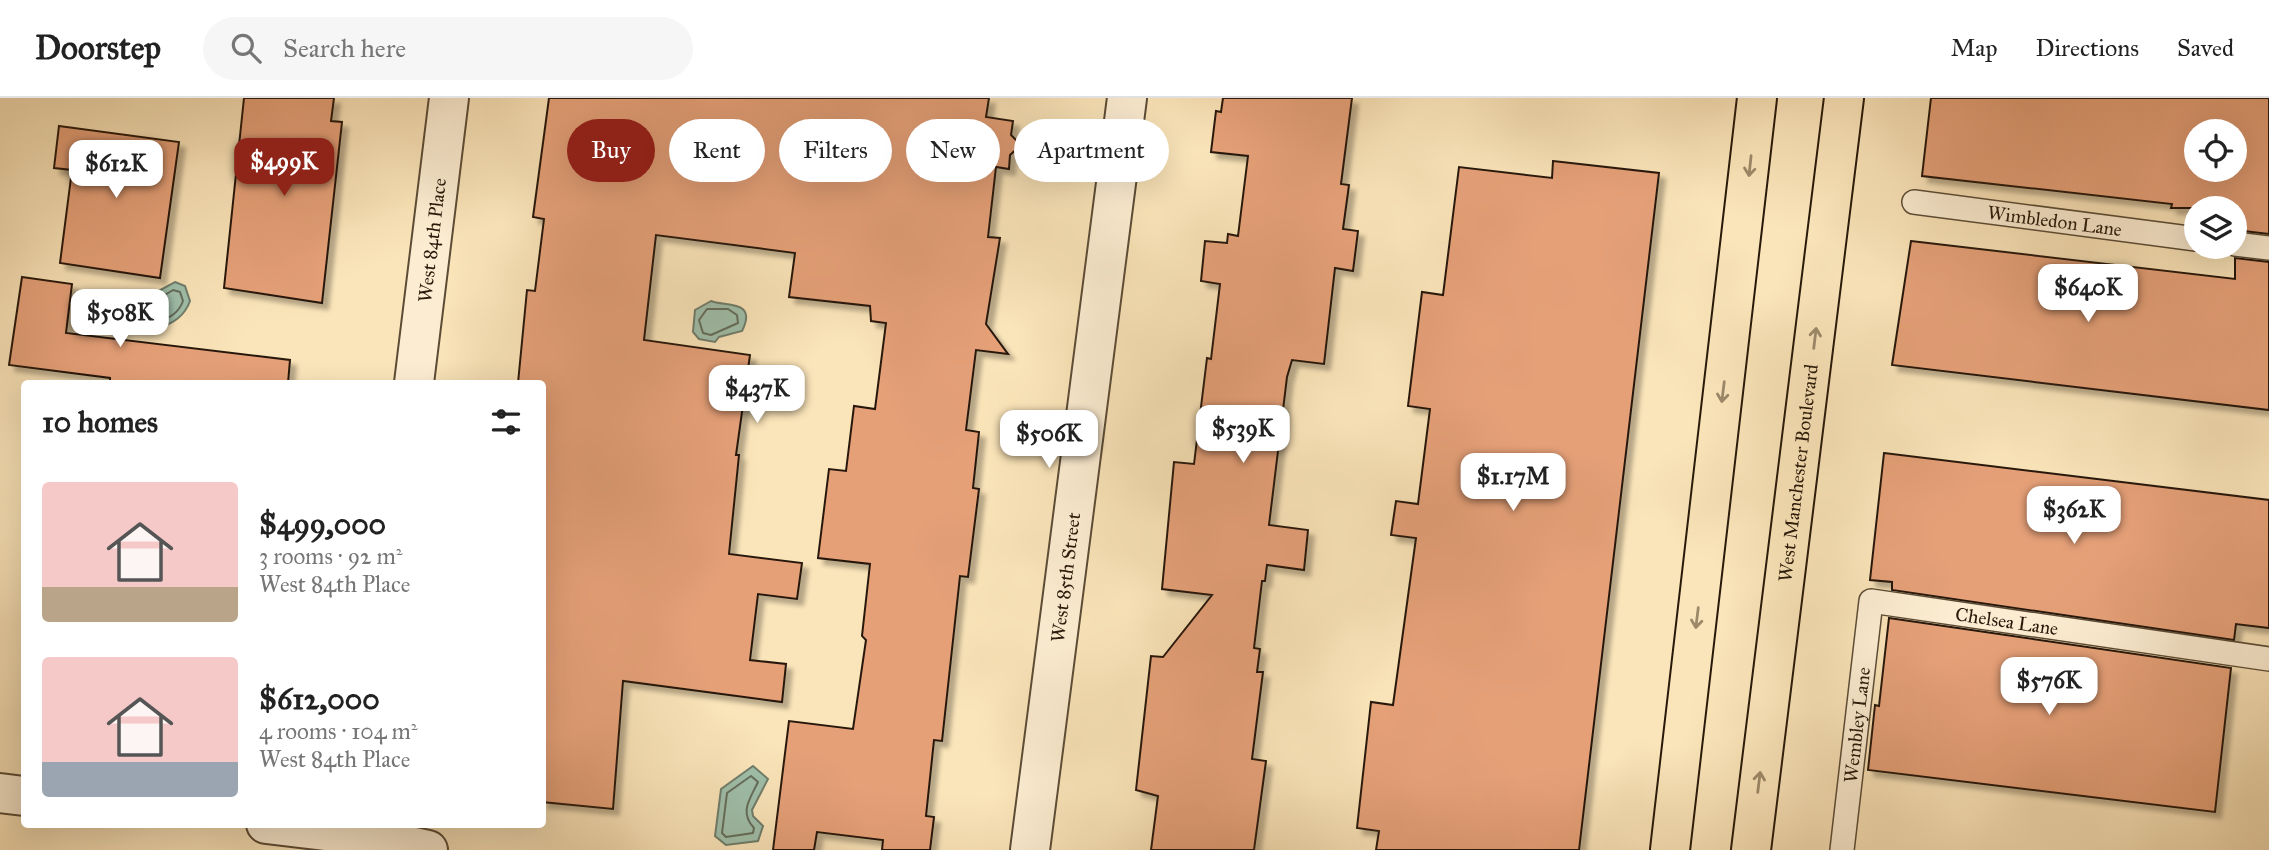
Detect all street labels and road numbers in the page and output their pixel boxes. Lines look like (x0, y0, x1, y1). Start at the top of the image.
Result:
street label: West 84th Place (413, 177, 451, 304)
street label: Wimbledon Lane (1986, 200, 2123, 241)
street label: West Manchester Boulevard (1773, 362, 1823, 583)
street label: West 85th Street (1045, 511, 1085, 643)
street label: Chelsea Lane (1954, 602, 2060, 640)
street label: Wembley Lane (1838, 666, 1875, 784)

